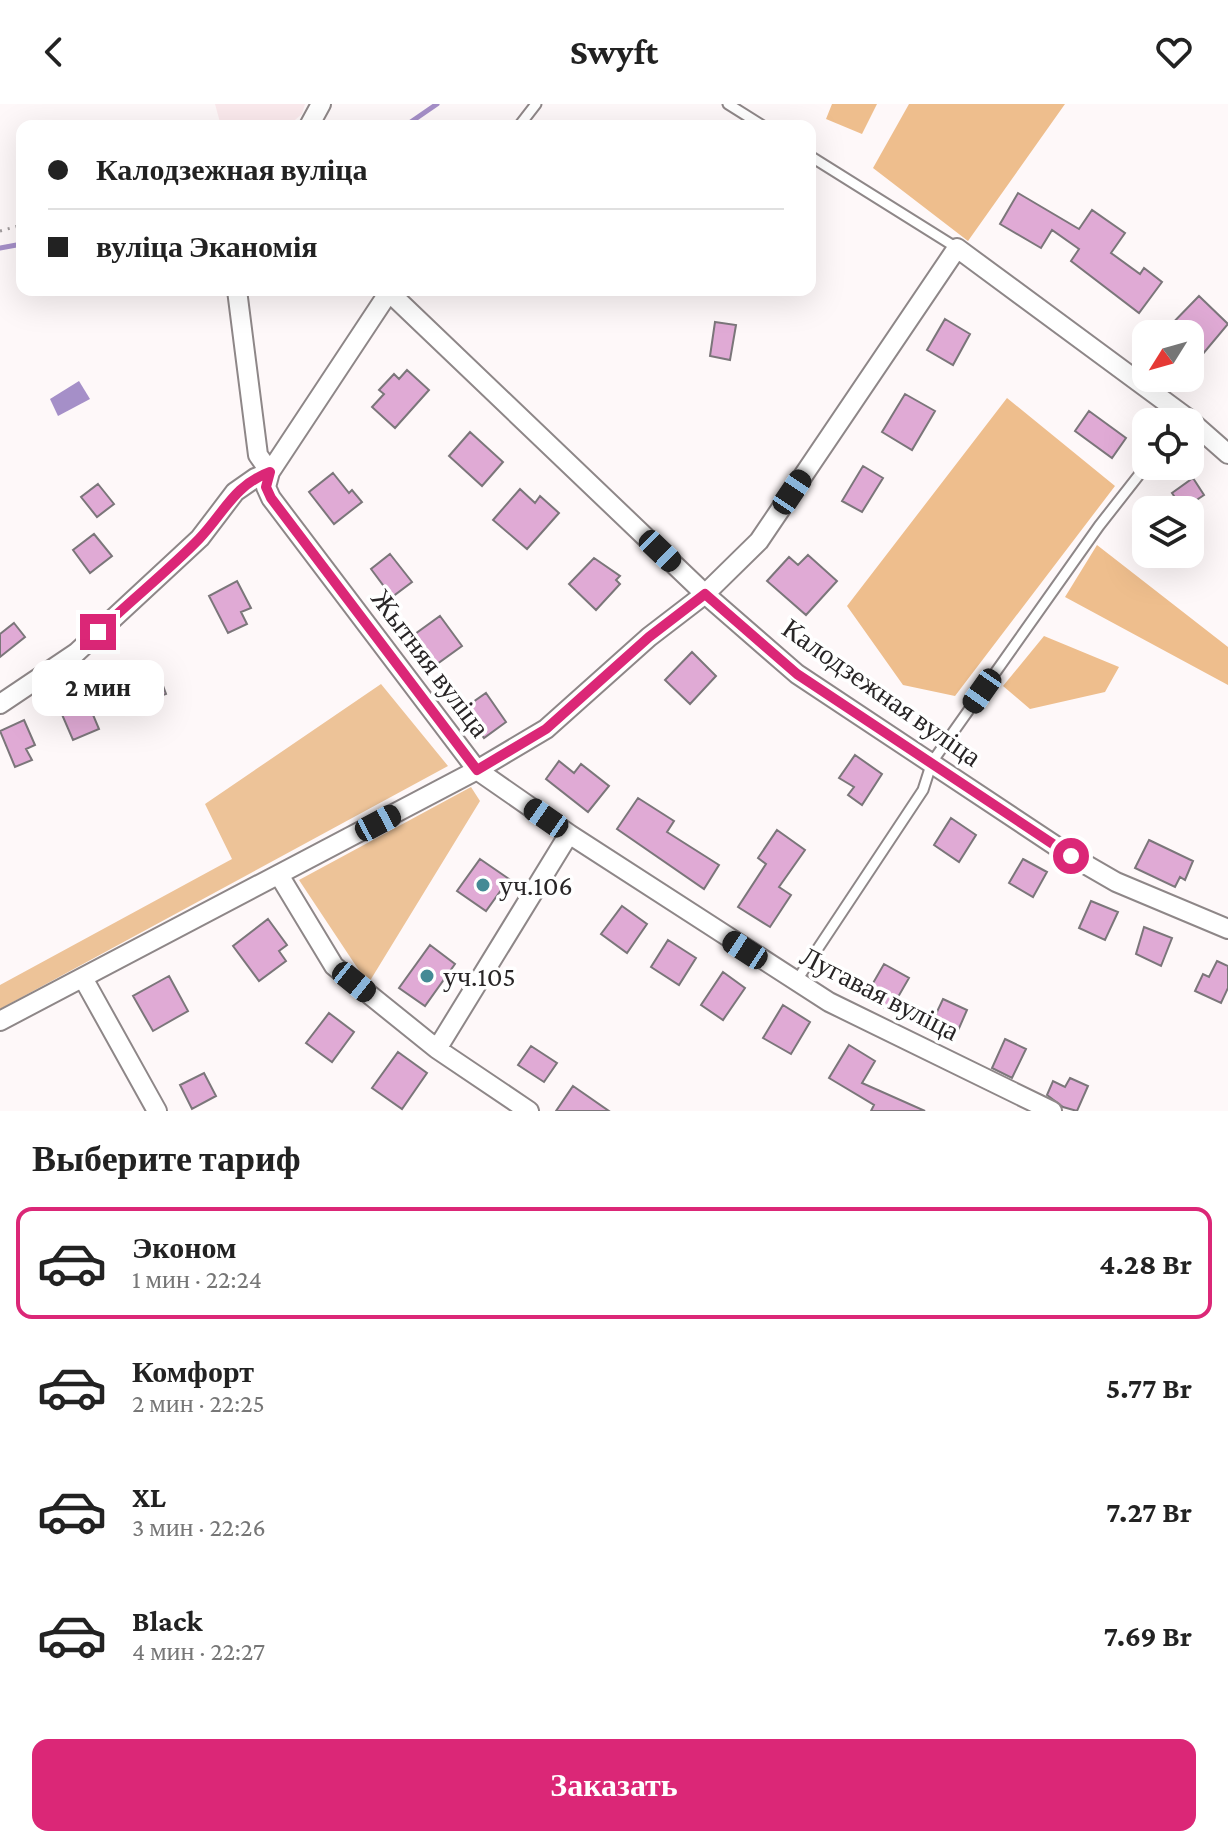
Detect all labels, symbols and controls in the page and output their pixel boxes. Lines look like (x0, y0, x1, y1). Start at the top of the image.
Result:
icon: back (32, 30, 76, 74)
icon: heart (1152, 30, 1196, 74)
text: Swyft (570, 32, 658, 72)
text: Калодзежная вуліца (96, 153, 367, 186)
text: вуліца Эканомія (96, 230, 318, 263)
north arrow (1132, 320, 1204, 392)
map controls (1132, 320, 1204, 568)
button: locate (1132, 408, 1204, 480)
car (769, 465, 815, 519)
button: layers (1132, 496, 1204, 568)
car (634, 526, 686, 576)
street label: Жытняя вуліца (365, 584, 496, 743)
street label: Калодзежная вуліца (776, 612, 987, 773)
route end (80, 614, 116, 650)
callout: 2 мин (32, 660, 164, 716)
car (958, 664, 1006, 718)
text: 2 мин (65, 673, 131, 702)
car (519, 794, 573, 842)
car (351, 801, 405, 845)
route start (1053, 838, 1089, 874)
place label: уч.106 (499, 870, 573, 901)
marker: уч.106 (474, 876, 492, 894)
car (718, 927, 772, 973)
street label: Лугавая вуліца (795, 940, 965, 1047)
car (328, 958, 380, 1006)
place label: уч.105 (443, 961, 516, 992)
marker: уч.105 (418, 967, 436, 985)
text: Выберите тариф (32, 1139, 301, 1179)
icon: car (36, 1227, 108, 1299)
text: Эконом (132, 1231, 236, 1264)
text: 4.28 Br (1099, 1247, 1192, 1280)
text: 1 мин · 22:24 (132, 1265, 262, 1294)
icon: car (36, 1351, 108, 1423)
text: Комфорт (132, 1355, 254, 1388)
text: 5.77 Br (1106, 1371, 1192, 1404)
text: 2 мин · 22:25 (132, 1389, 265, 1418)
icon: car (36, 1475, 108, 1547)
text: XL (132, 1480, 166, 1513)
text: 7.27 Br (1106, 1495, 1192, 1528)
text: 3 мин · 22:26 (132, 1513, 266, 1542)
icon: car (36, 1599, 108, 1671)
text: Black (132, 1604, 203, 1637)
text: 7.69 Br (1104, 1619, 1192, 1652)
text: 4 мин · 22:27 (132, 1637, 265, 1666)
button: Заказать (32, 1739, 1196, 1831)

